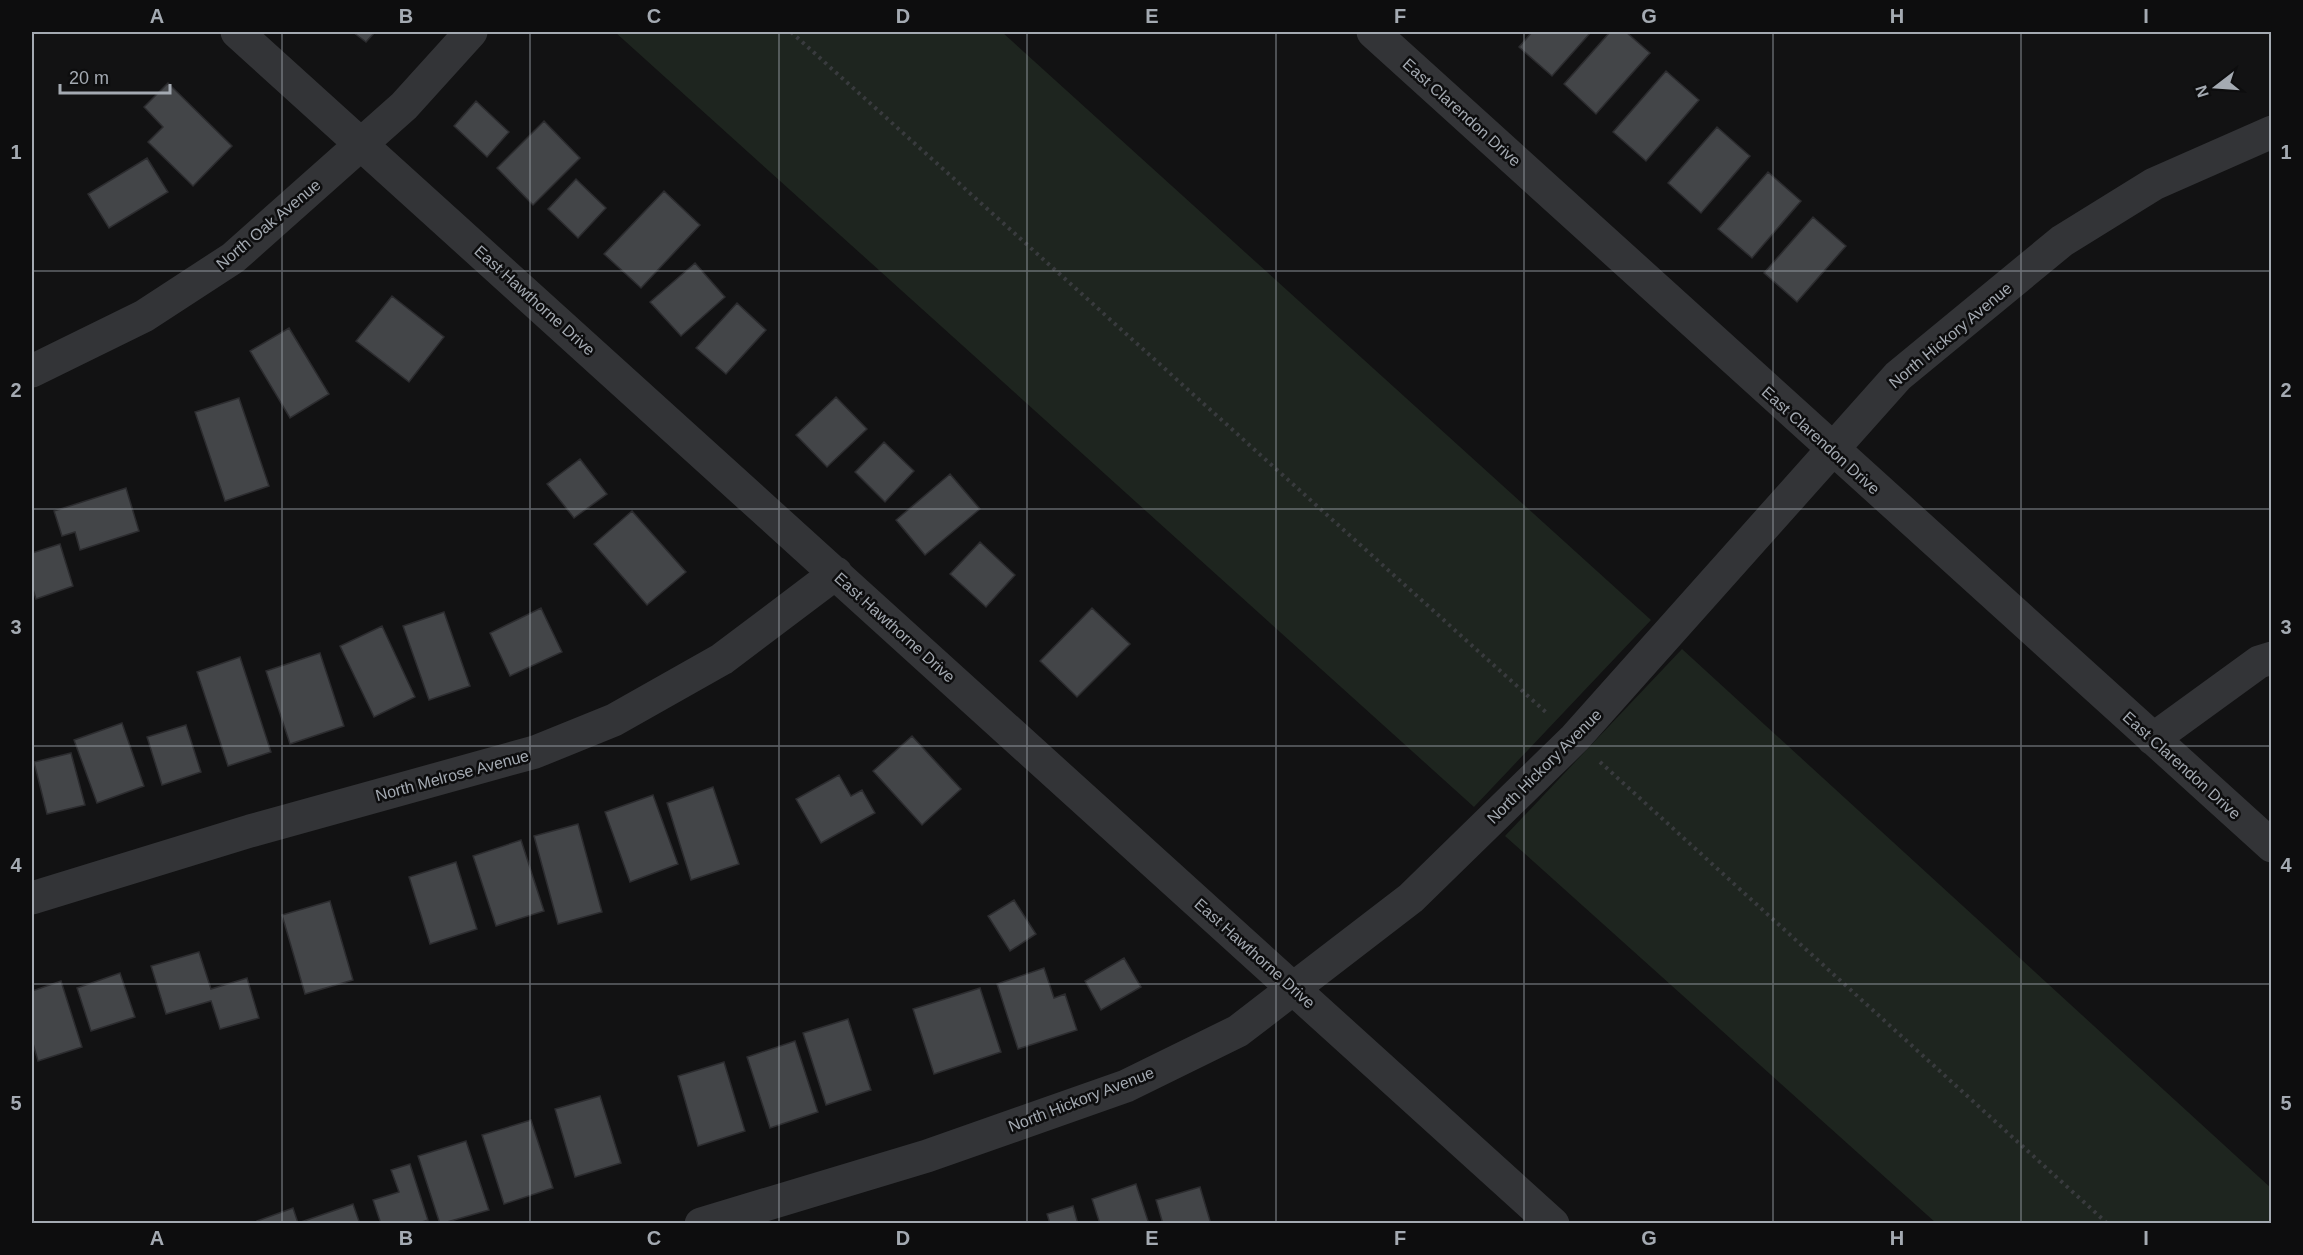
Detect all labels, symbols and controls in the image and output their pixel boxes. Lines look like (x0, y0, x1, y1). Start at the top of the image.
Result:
text: A (150, 5, 164, 27)
text: B (399, 5, 413, 27)
text: C (647, 5, 661, 27)
text: D (896, 5, 910, 27)
text: E (1145, 5, 1159, 27)
text: F (1394, 5, 1406, 27)
text: G (1641, 5, 1657, 27)
text: H (1890, 5, 1904, 27)
text: I (2143, 5, 2149, 27)
street label: East Clarendon Drive (1399, 55, 1524, 170)
scale bar (60, 57, 170, 95)
north arrow (2186, 57, 2246, 117)
text: 20 m (69, 68, 109, 88)
text: N (2192, 83, 2212, 99)
text: 1 (10, 141, 22, 163)
text: 1 (2280, 141, 2292, 163)
street label: North Oak Avenue (213, 176, 324, 273)
street label: East Hawthorne Drive (471, 242, 598, 359)
street label: North Hickory Avenue (1886, 279, 2015, 392)
text: 2 (10, 379, 22, 401)
text: 2 (2280, 379, 2292, 401)
street label: East Clarendon Drive (1758, 383, 1883, 498)
street label: East Hawthorne Drive (831, 569, 958, 686)
text: 3 (10, 616, 22, 638)
text: 3 (2280, 616, 2292, 638)
street label: North Hickory Avenue (1484, 706, 1605, 827)
street label: East Clarendon Drive (2119, 708, 2244, 823)
street label: North Melrose Avenue (374, 747, 531, 804)
text: 4 (10, 854, 22, 876)
text: 4 (2280, 854, 2292, 876)
street label: East Hawthorne Drive (1191, 895, 1318, 1012)
street label: North Hickory Avenue (1006, 1064, 1156, 1135)
text: 5 (10, 1092, 22, 1114)
text: 5 (2280, 1092, 2292, 1114)
text: A (150, 1227, 164, 1249)
text: B (399, 1227, 413, 1249)
text: C (647, 1227, 661, 1249)
text: D (896, 1227, 910, 1249)
text: E (1145, 1227, 1159, 1249)
text: F (1394, 1227, 1406, 1249)
text: G (1641, 1227, 1657, 1249)
text: H (1890, 1227, 1904, 1249)
text: I (2143, 1227, 2149, 1249)

